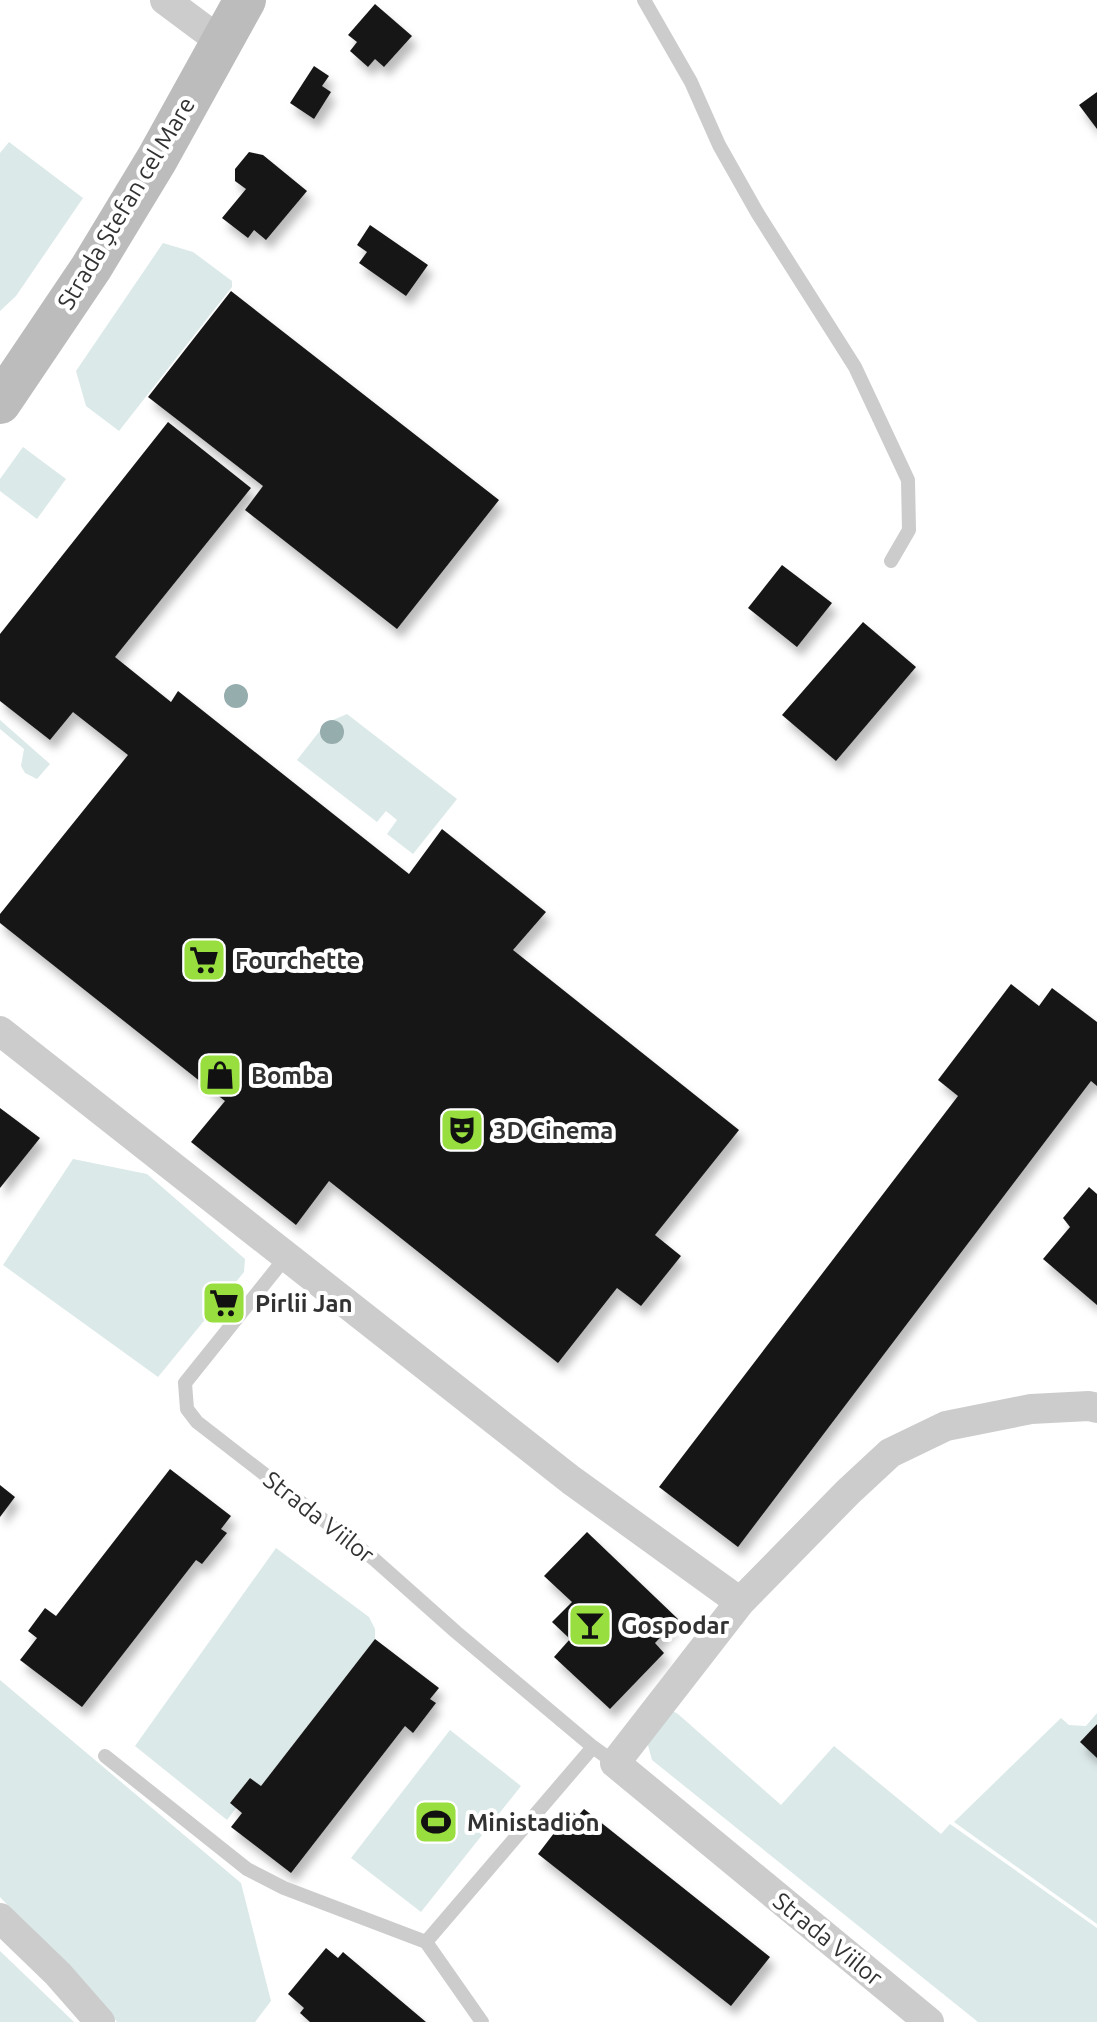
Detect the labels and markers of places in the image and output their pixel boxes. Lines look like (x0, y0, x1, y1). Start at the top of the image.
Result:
supermarket icon: Fourchette (180, 936, 228, 984)
place label: Fourchette (235, 947, 360, 974)
shop icon: Bomba (196, 1051, 244, 1099)
place label: Bomba (251, 1062, 329, 1089)
theatre icon: 3D Cinema (438, 1106, 486, 1154)
place label: 3D Cinema (493, 1117, 613, 1144)
supermarket icon: Pirlii Jan (200, 1279, 248, 1327)
place label: Pirlii Jan (255, 1290, 353, 1317)
bar icon: Gospodar (566, 1601, 614, 1649)
place label: Gospodar (621, 1612, 730, 1639)
sports icon: Ministadion (412, 1798, 460, 1846)
place label: Ministadion (467, 1809, 600, 1836)

